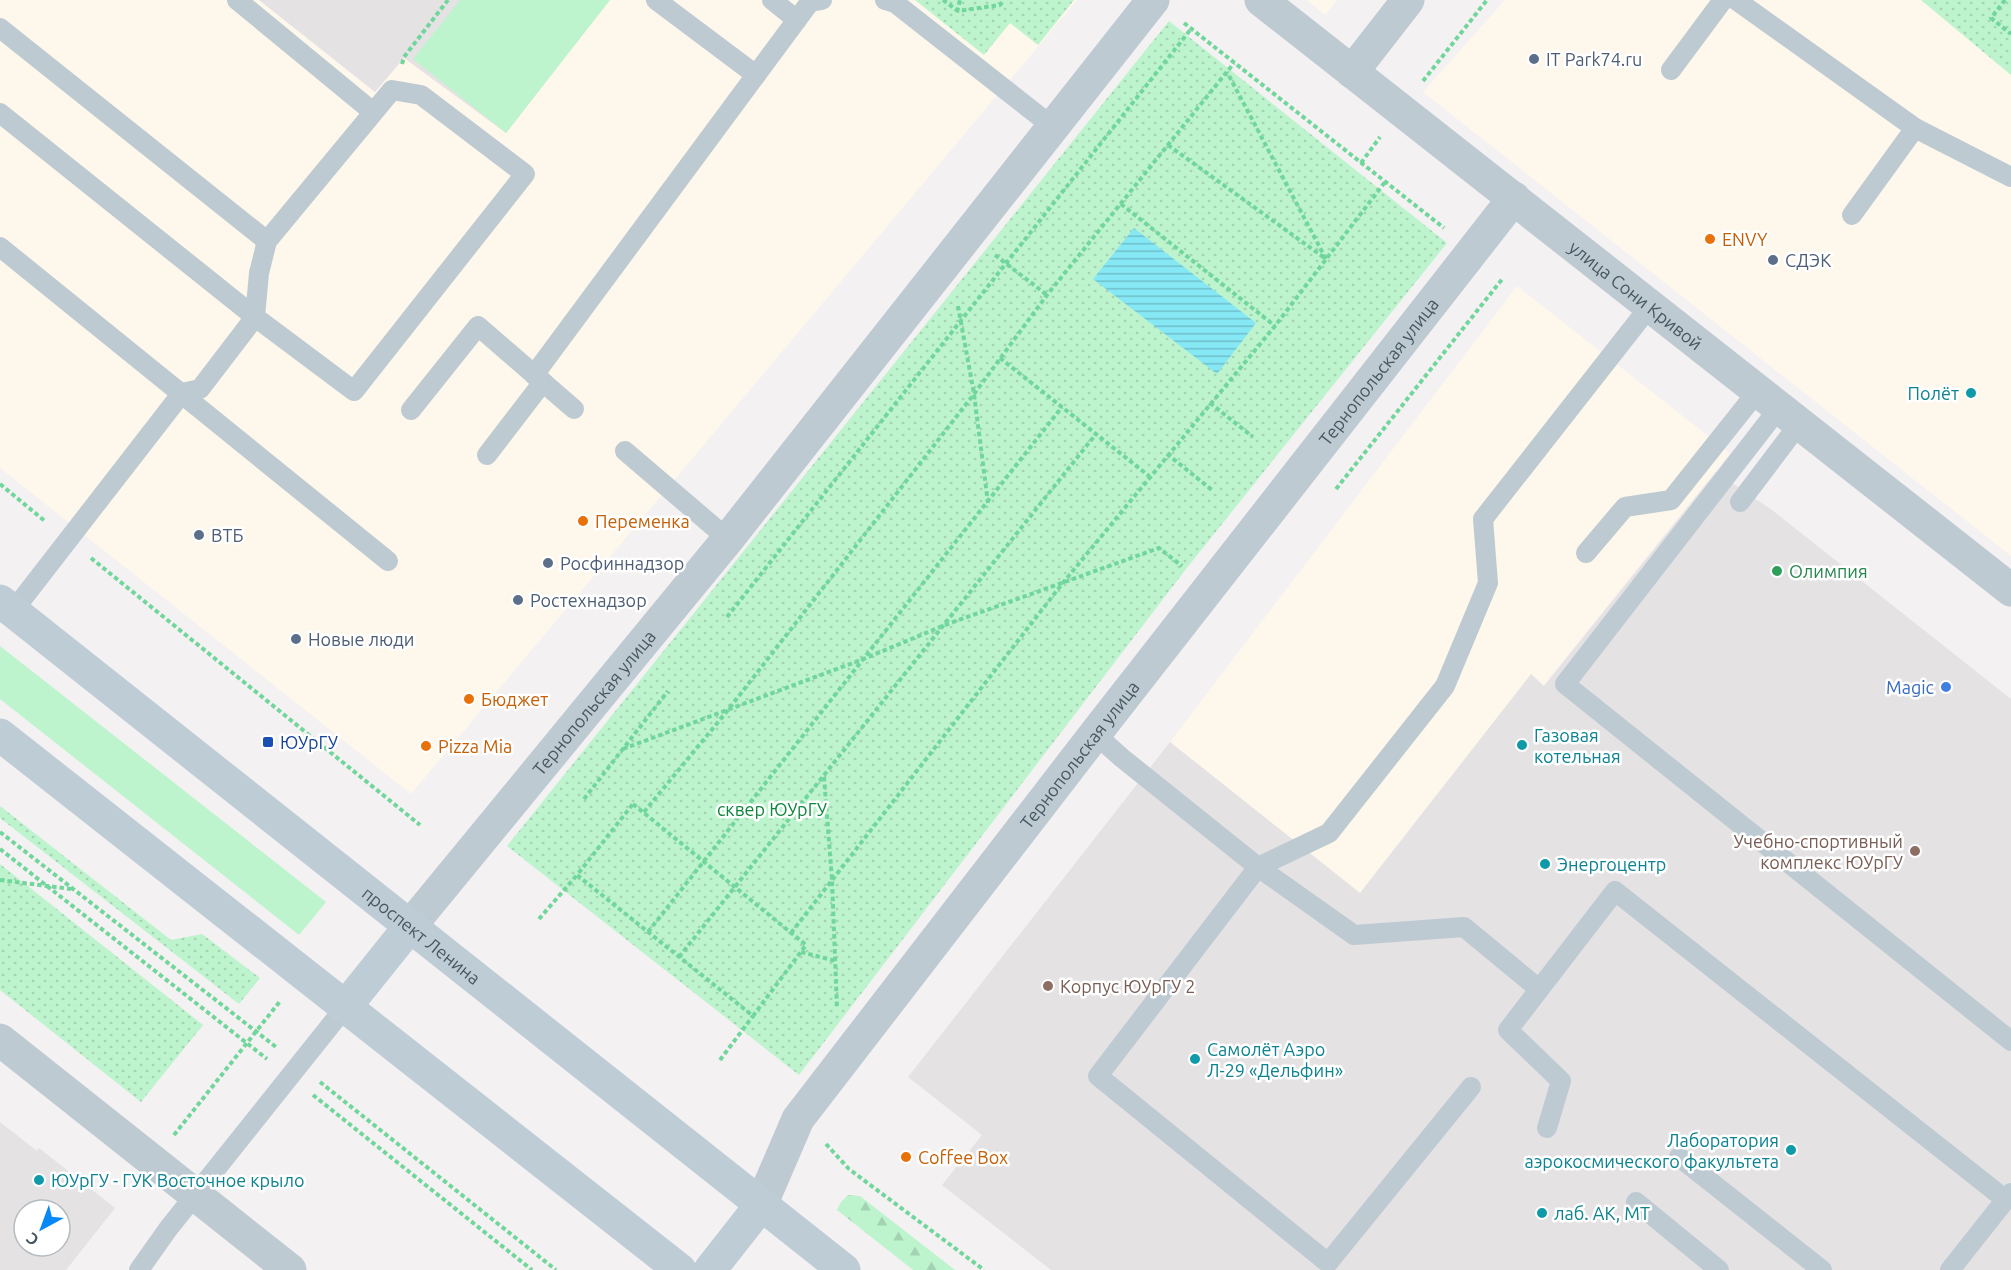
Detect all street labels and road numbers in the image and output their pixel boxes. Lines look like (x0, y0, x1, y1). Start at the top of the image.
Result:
street label: улица Сони Кривой (1565, 236, 1706, 353)
street label: Тернопольская улица (1315, 294, 1442, 449)
street label: Тернопольская улица (528, 626, 659, 779)
street label: Тернопольская улица (1016, 677, 1143, 832)
street label: проспект Ленина (359, 882, 485, 988)

